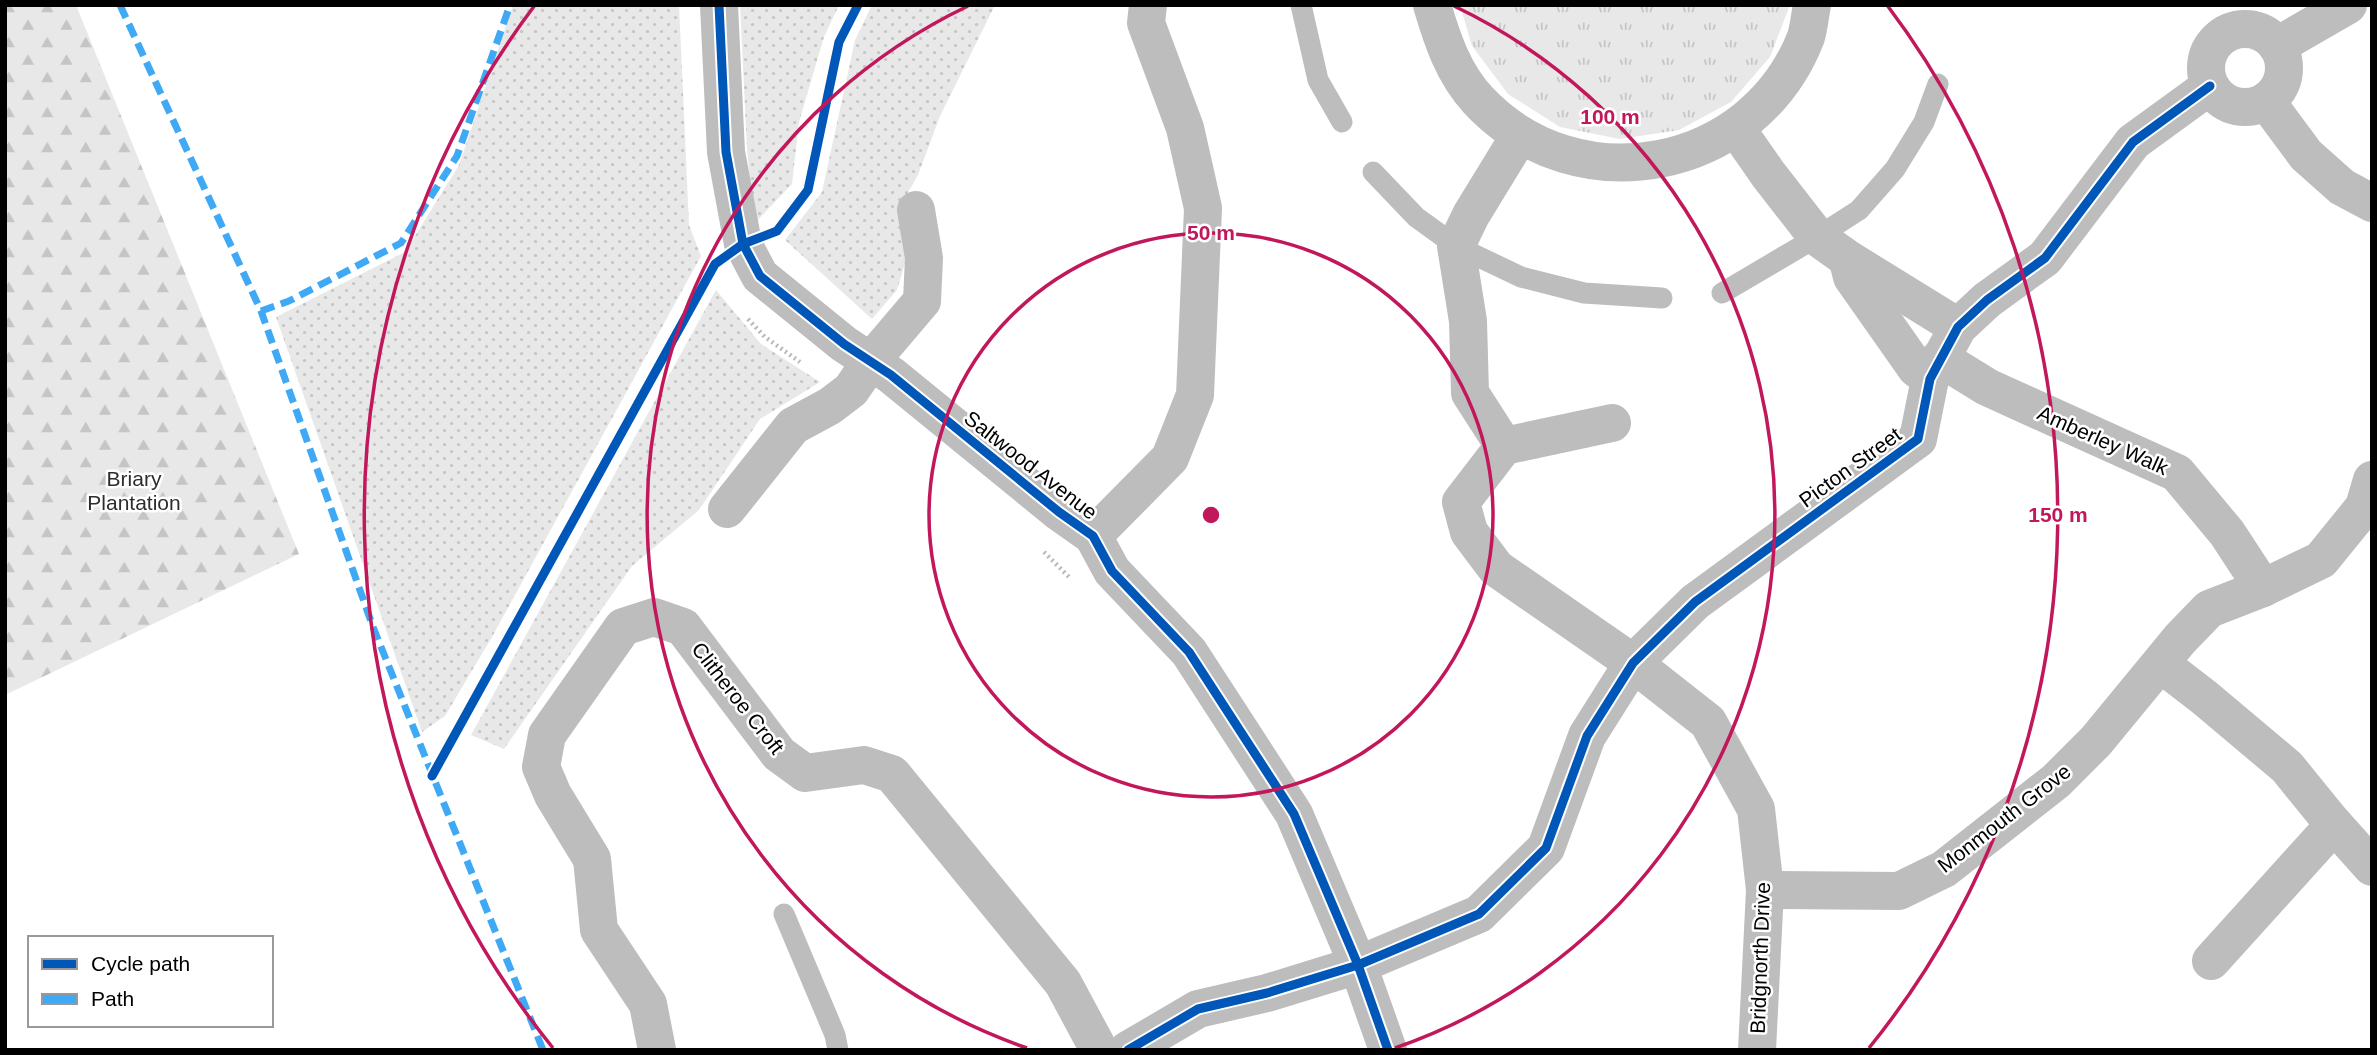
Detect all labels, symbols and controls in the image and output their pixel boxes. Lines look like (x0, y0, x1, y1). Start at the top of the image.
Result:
text: 100 m (1580, 105, 1640, 128)
text: 50 m (1187, 221, 1235, 244)
street label: Amberley Walk (2034, 401, 2172, 479)
street label: Saltwood Avenue (960, 406, 1102, 524)
street label: Picton Street (1795, 422, 1906, 512)
park label: Briary Plantation (87, 467, 181, 514)
centre of rings (1199, 503, 1223, 527)
text: 150 m (2028, 503, 2088, 526)
street label: Clitheroe Croft (687, 638, 789, 759)
street label: Monmouth Grove (1933, 759, 2075, 877)
street label: Bridgnorth Drive (1746, 882, 1774, 1034)
legend (28, 936, 273, 1027)
text: Cycle path (91, 952, 190, 975)
text: Path (91, 987, 134, 1010)

